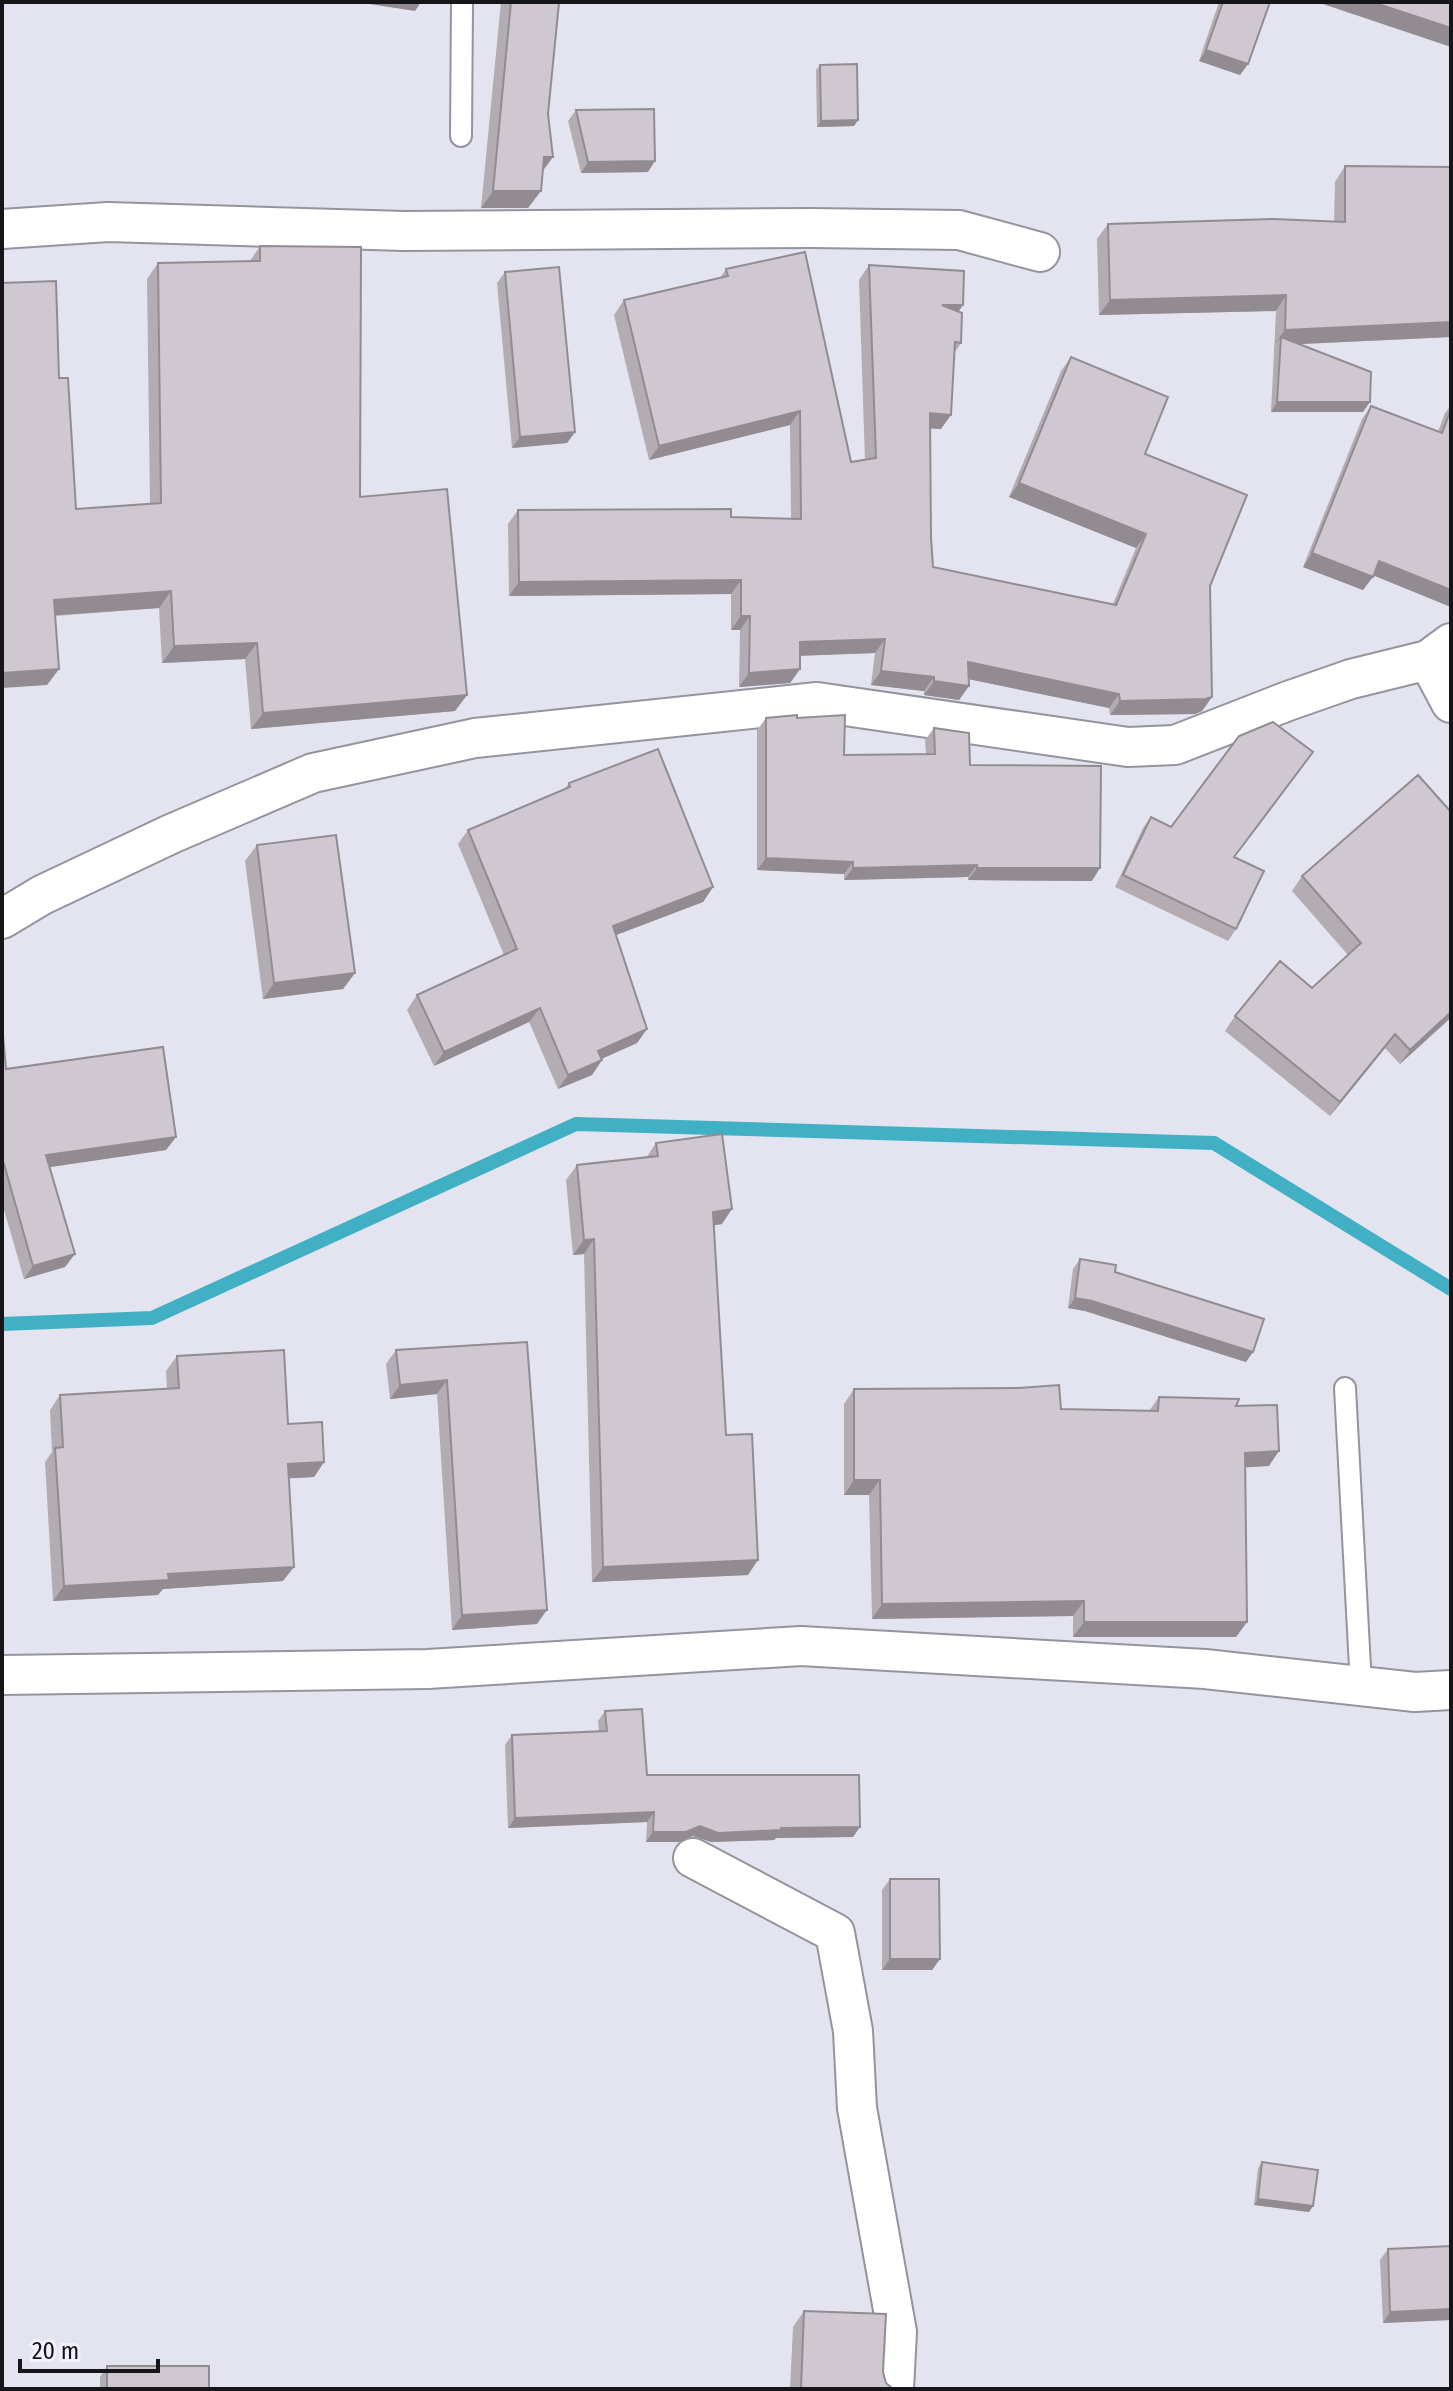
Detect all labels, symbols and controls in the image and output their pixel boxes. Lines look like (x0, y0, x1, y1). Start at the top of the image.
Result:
scale bar (20, 2323, 158, 2373)
text: 20 m (32, 2337, 79, 2365)

